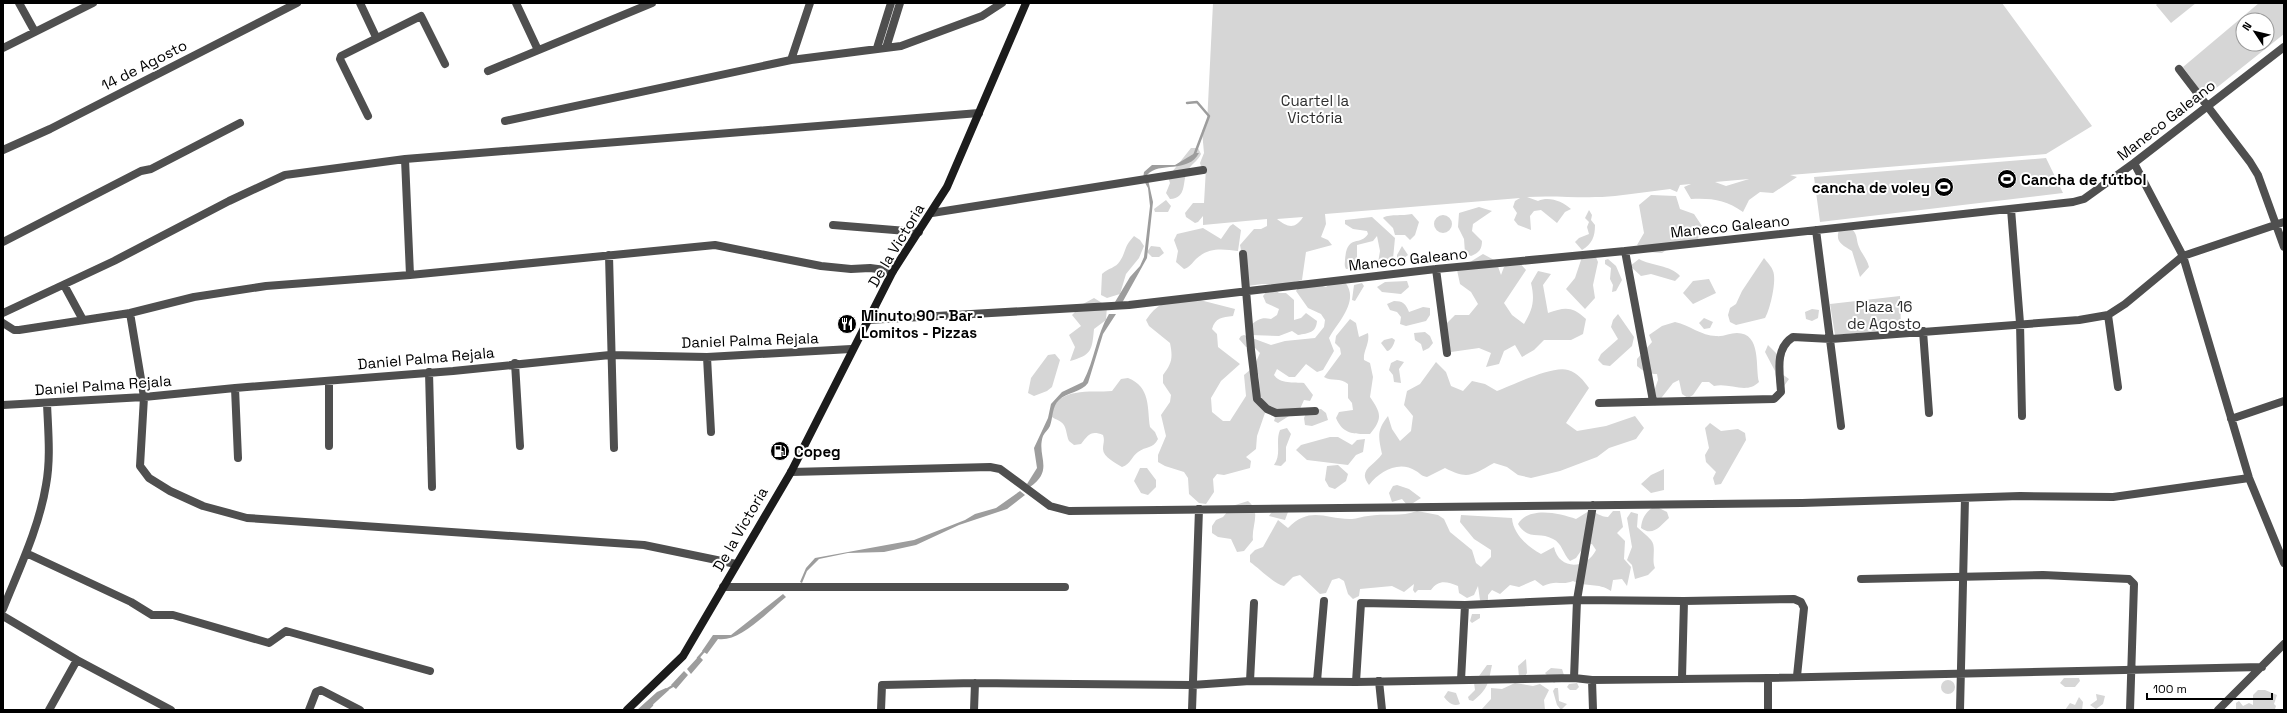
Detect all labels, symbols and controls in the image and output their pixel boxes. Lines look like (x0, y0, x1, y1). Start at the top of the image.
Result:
north arrow (2235, 12, 2275, 52)
text: N (2239, 19, 2255, 33)
street label: 14 de Agosto (98, 35, 190, 95)
street label: Maneco Galeano (2113, 76, 2219, 164)
park label: Cuartel la Victória (1281, 91, 1350, 127)
sports icon: Cancha de fútbol (1996, 168, 2018, 190)
place label: Cancha de fútbol (2021, 170, 2146, 189)
sports icon: cancha de voley (1933, 176, 1955, 198)
place label: cancha de voley (1812, 178, 1930, 197)
street label: De la Victoria (864, 199, 929, 290)
street label: Maneco Galeano (1669, 210, 1791, 242)
street label: Maneco Galeano (1347, 243, 1469, 275)
park label: Plaza 16 de Agosto (1847, 297, 1921, 333)
place label: Minuto 90 - Bar - Lomitos - Pizzas (861, 306, 983, 342)
restaurant icon: Minuto 90 - Bar - Lomitos - Pizzas (836, 313, 858, 335)
street label: Daniel Palma Rejala (681, 328, 819, 352)
street label: Daniel Palma Rejala (357, 343, 496, 373)
street label: Daniel Palma Rejala (34, 371, 173, 399)
fuel station icon: Copeg (769, 440, 791, 462)
place label: Copeg (794, 442, 841, 461)
street label: De la Victoria (708, 483, 772, 575)
scale bar (2147, 675, 2272, 701)
text: 100 m (2153, 681, 2187, 697)

